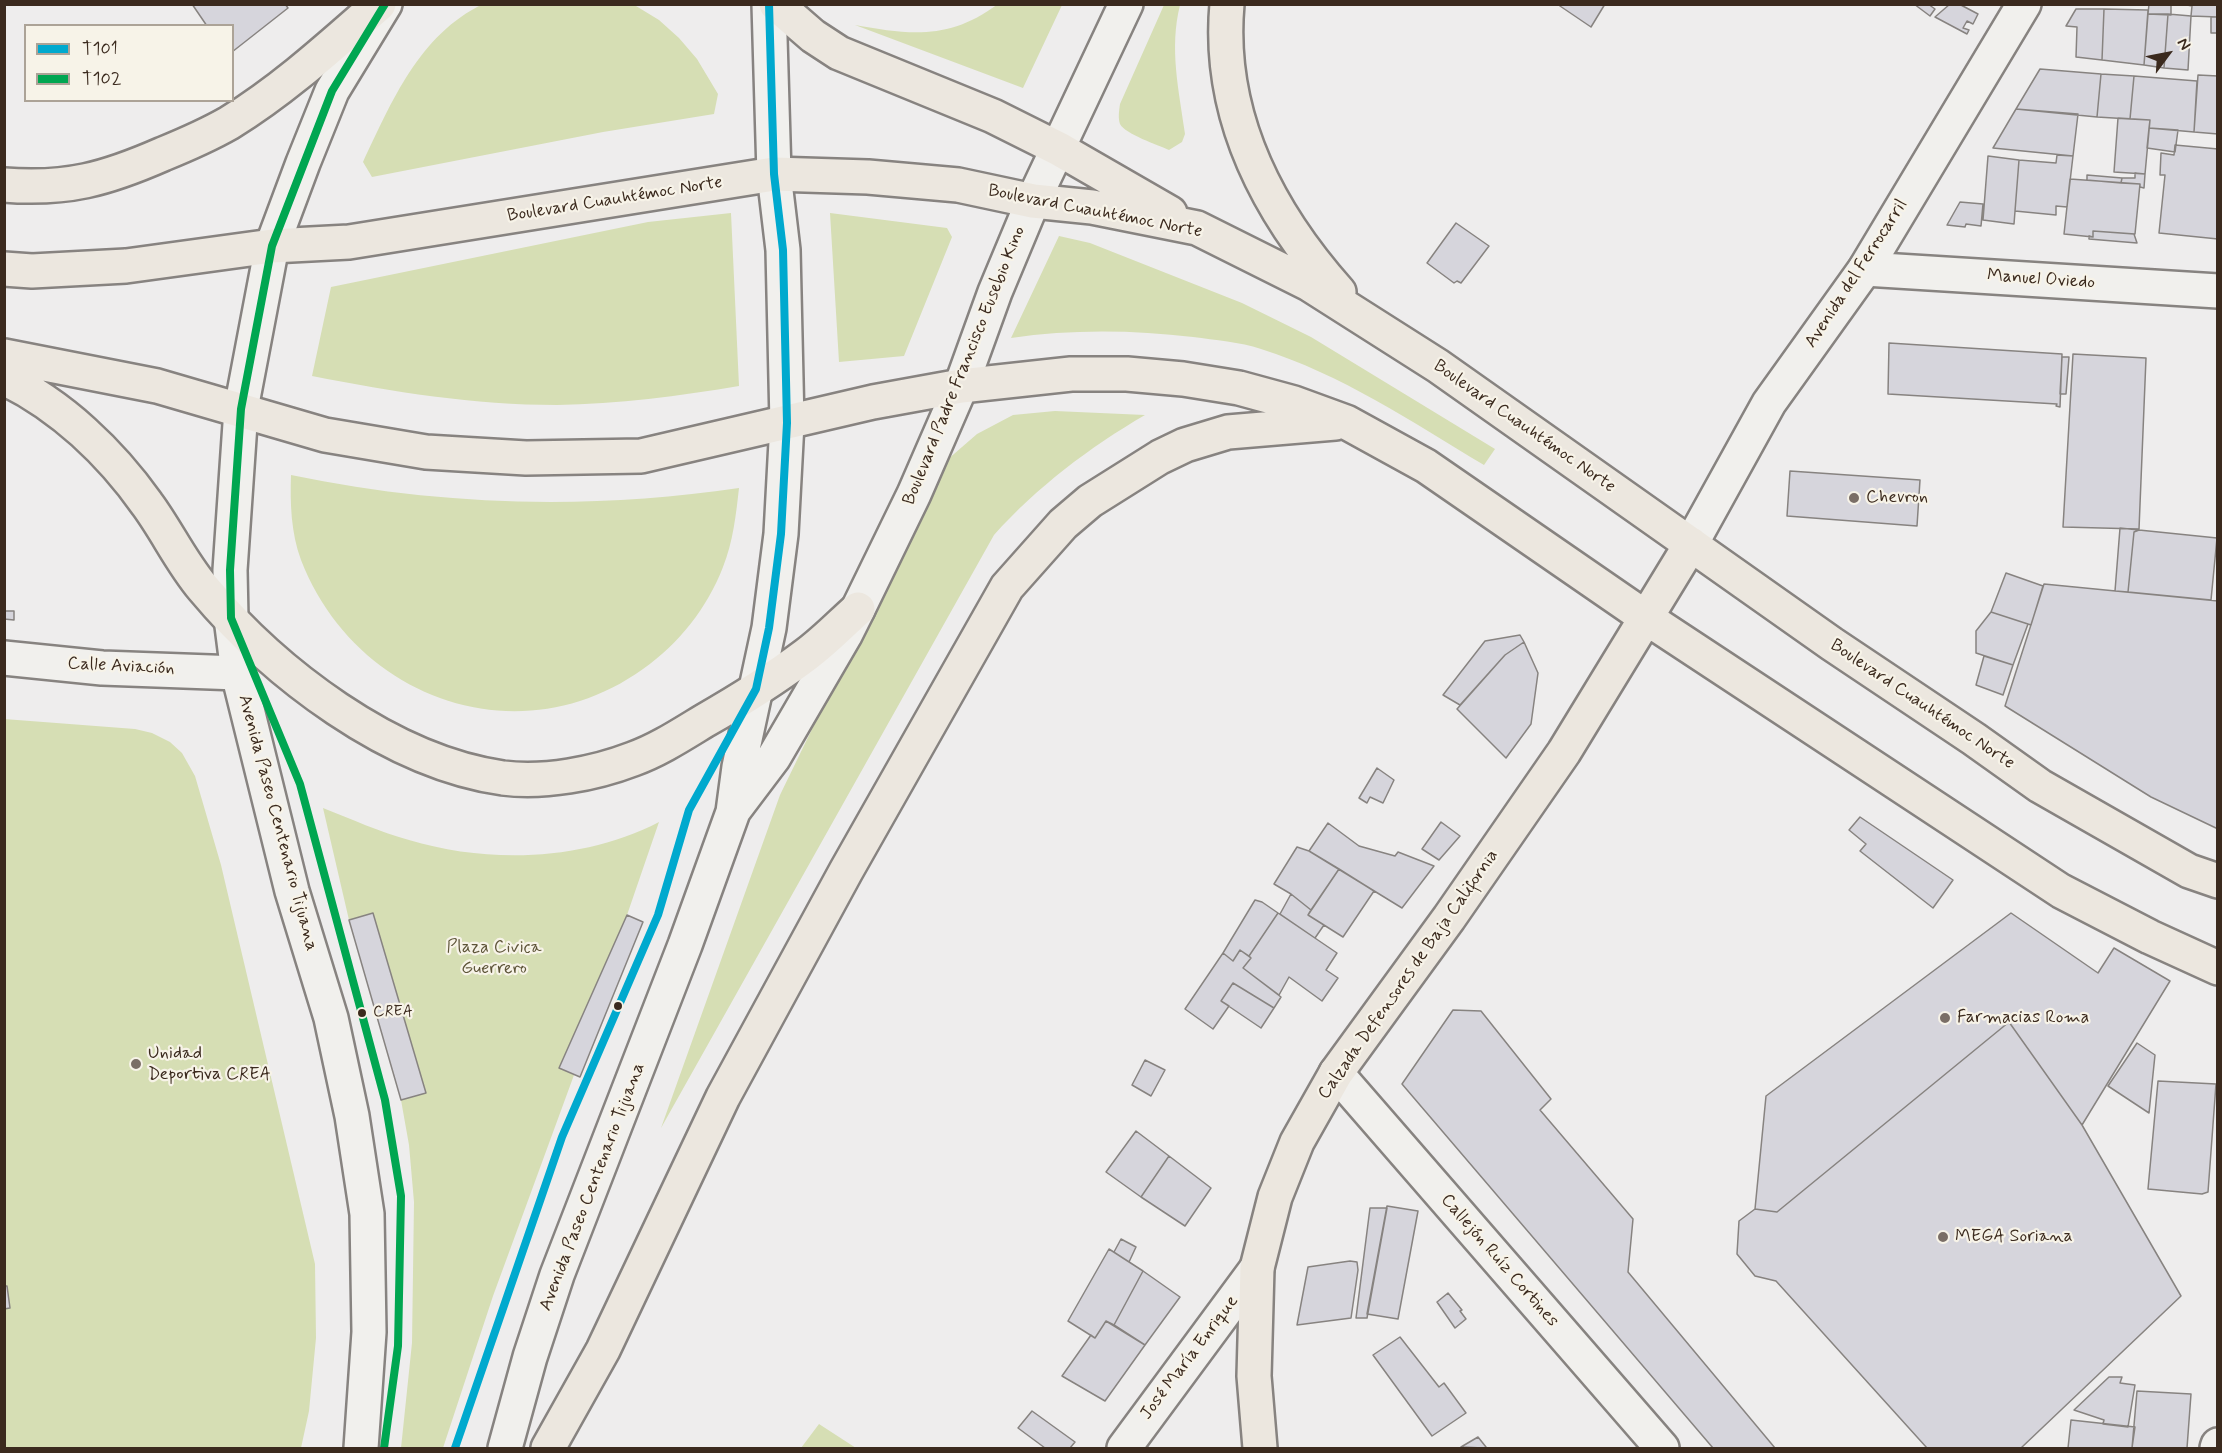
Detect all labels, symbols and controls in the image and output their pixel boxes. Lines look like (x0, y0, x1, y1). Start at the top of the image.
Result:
legend (24, 24, 234, 102)
north arrow (2138, 24, 2198, 84)
text: N (2172, 34, 2195, 54)
text: T101 (82, 37, 118, 61)
text: T102 (82, 67, 122, 91)
street label: Boulevard Cuauhtémoc Norte (506, 172, 724, 228)
street label: Boulevard Cuauhtémoc Norte (986, 181, 1204, 243)
street label: Avenida del Ferrocarril (1801, 196, 1913, 352)
street label: Boulevard Padre Francisco Eusebio Kino (899, 224, 1031, 508)
street label: Manuel Oviedo (1986, 265, 2096, 295)
street label: Boulevard Cuauhtémoc Norte (1429, 356, 1619, 498)
place label: Chevron (1866, 487, 1928, 509)
marker: Chevron (1847, 491, 1861, 505)
street label: Boulevard Cuauhtémoc Norte (1826, 635, 2018, 775)
street label: Calle Aviación (67, 653, 175, 681)
street label: Avenida Paseo Centenario Tijuana (232, 693, 322, 953)
street label: Calzada Defensores de Baja California (1314, 846, 1504, 1104)
park label: Plaza Civica Guerrero (447, 937, 541, 980)
unlabelled marker (612, 1000, 624, 1012)
place label: CREA (373, 1003, 413, 1023)
marker: CREA (356, 1007, 368, 1019)
place label: Farmacias Roma (1957, 1007, 2089, 1029)
marker: Farmacias Roma (1938, 1011, 1952, 1025)
place label: Unidad Deportiva CREA (148, 1043, 271, 1086)
marker: Unidad Deportiva CREA (129, 1057, 143, 1071)
street label: Avenida Paseo Centenario Tijuana (536, 1060, 650, 1314)
street label: Callejón Ruíz Cortines (1435, 1190, 1563, 1332)
place label: MEGA Soriana (1955, 1226, 2073, 1248)
marker: MEGA Soriana (1936, 1230, 1950, 1244)
street label: José María Enrique (1136, 1292, 1244, 1424)

